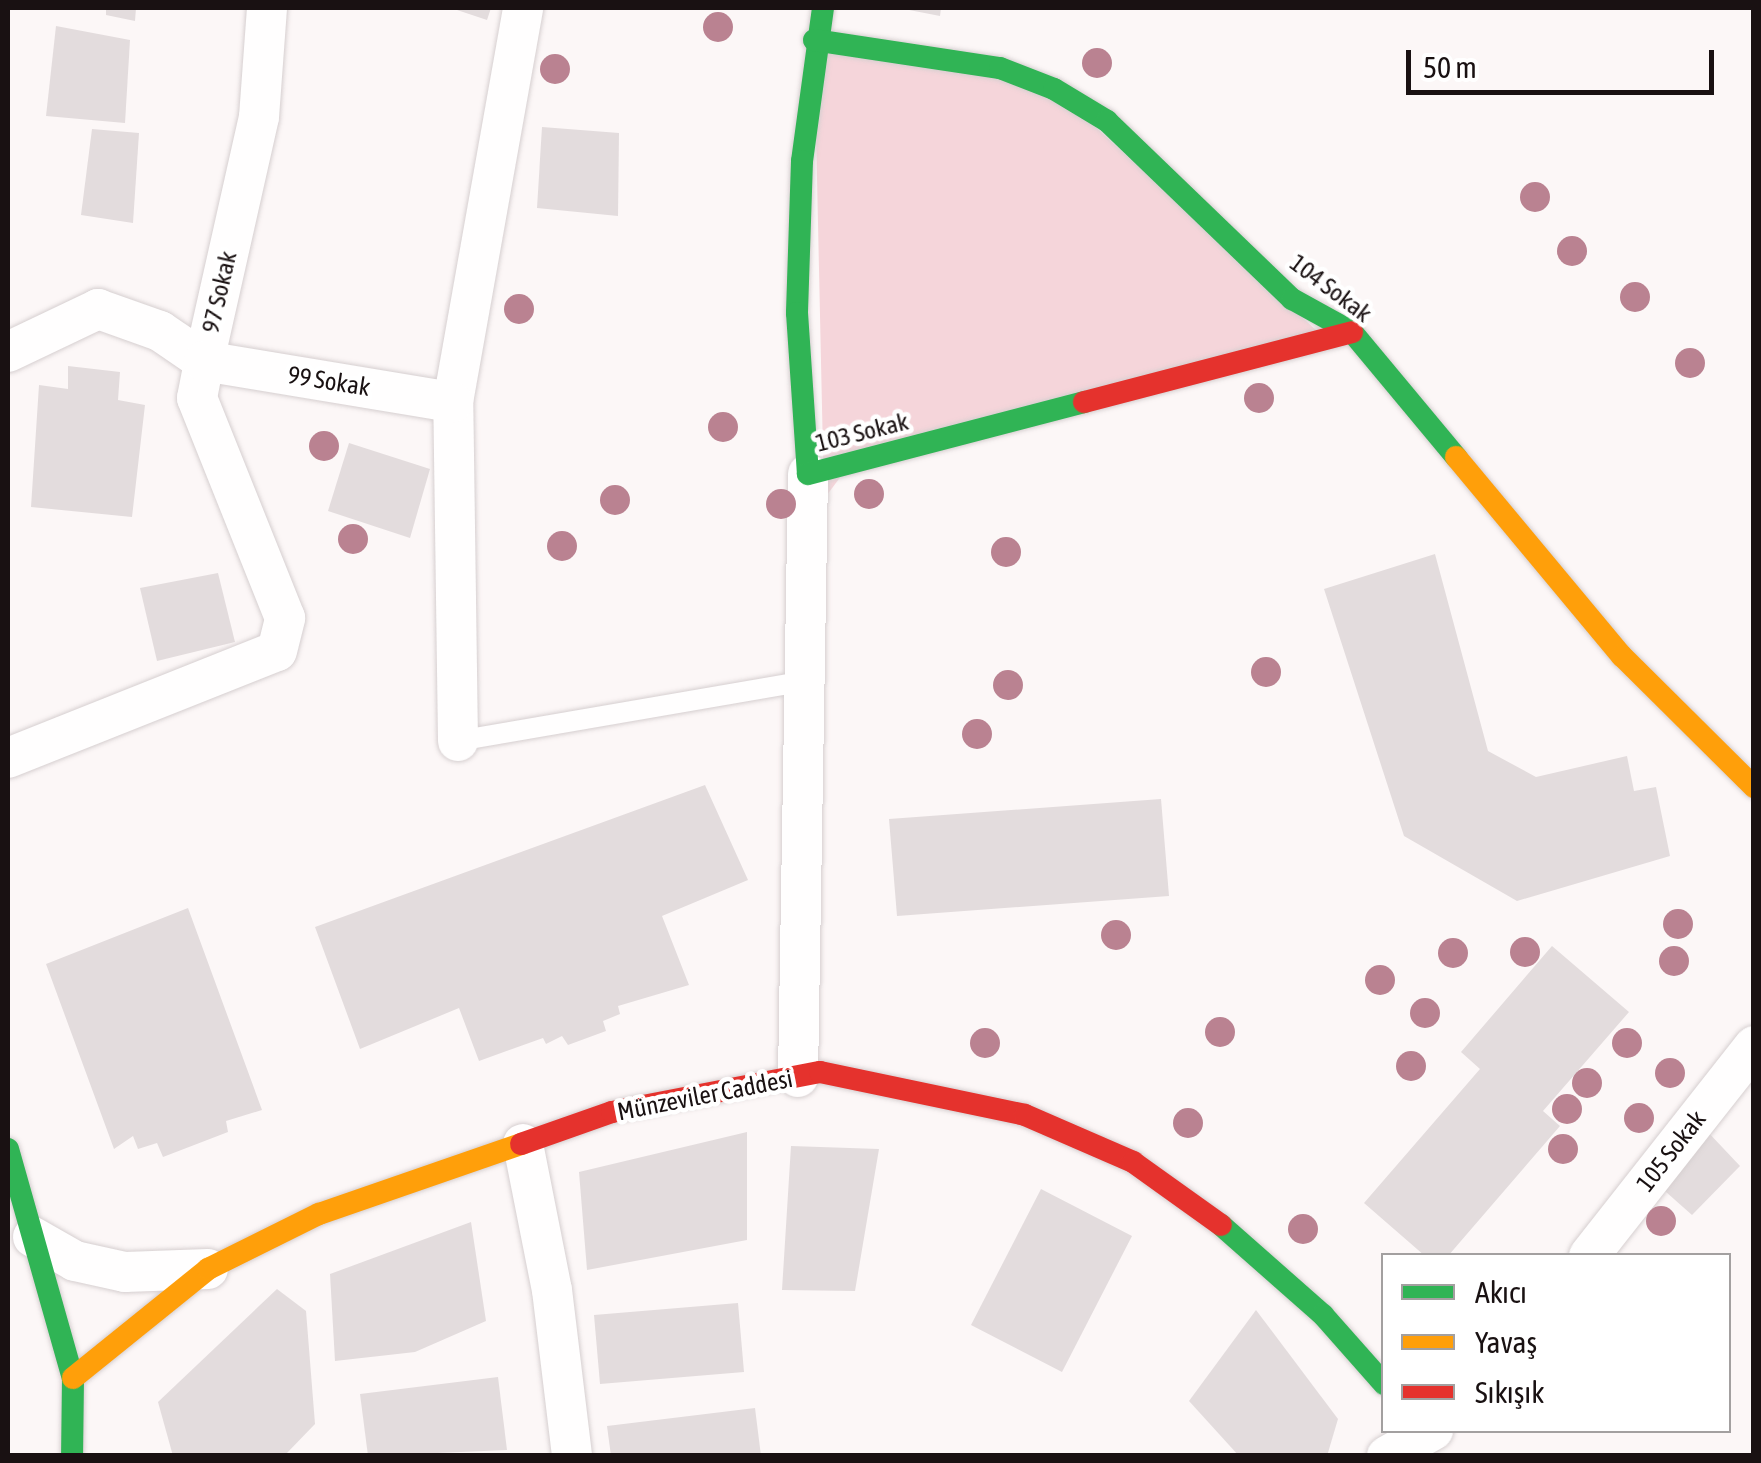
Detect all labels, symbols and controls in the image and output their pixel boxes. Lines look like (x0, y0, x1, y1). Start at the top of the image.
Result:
scale bar (1411, 30, 1718, 92)
text: 50 m (1423, 50, 1477, 84)
street label: 97 Sokak (195, 248, 243, 336)
street label: 104 Sokak (1284, 248, 1378, 328)
street label: 99 Sokak (286, 360, 372, 402)
street label: 103 Sokak (813, 406, 911, 458)
street label: Münzeviler Caddesi (615, 1063, 795, 1127)
street label: 105 Sokak (1630, 1105, 1712, 1197)
legend (1381, 1253, 1731, 1433)
text: Akıcı (1475, 1275, 1527, 1309)
text: Yavaş (1475, 1325, 1537, 1359)
text: Sıkışık (1475, 1375, 1544, 1409)

